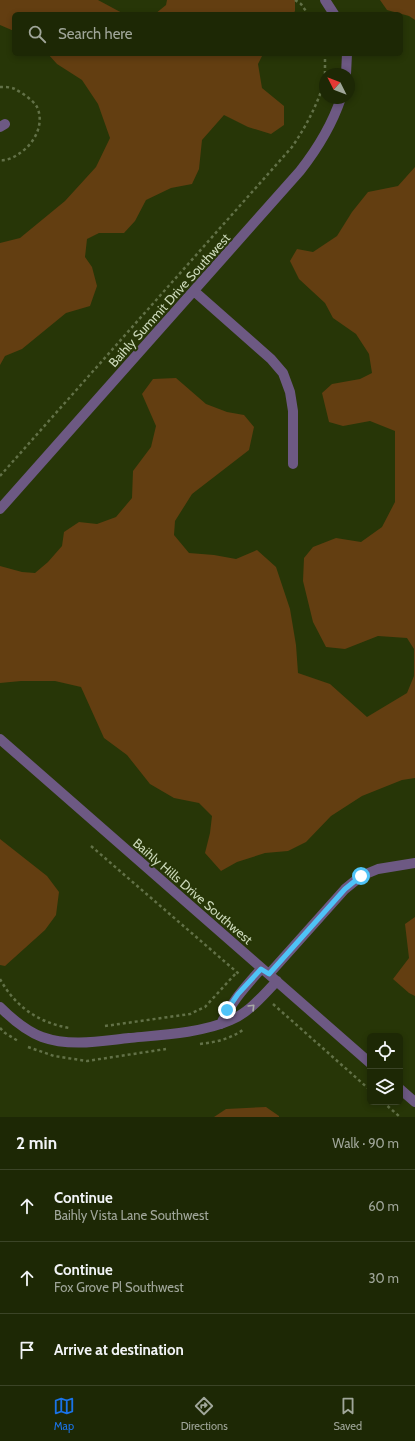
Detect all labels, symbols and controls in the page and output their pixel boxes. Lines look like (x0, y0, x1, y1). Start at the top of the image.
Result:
search box (12, 12, 403, 56)
icon: search (26, 23, 48, 45)
text: Search here (58, 25, 133, 43)
north arrow (319, 68, 355, 104)
street label: Baihly Summit Drive Southwest (105, 229, 234, 370)
street label: Baihly Hills Drive Southwest (130, 835, 257, 948)
route start (352, 867, 370, 885)
route end (218, 1001, 236, 1019)
one-way arrow (247, 1004, 255, 1011)
map controls (367, 1033, 403, 1105)
button: locate (367, 1033, 403, 1069)
button: layers (367, 1069, 403, 1105)
text: 2 min (16, 1133, 57, 1153)
text: Walk · 90 m (332, 1135, 399, 1151)
text: Continue (54, 1189, 113, 1207)
icon: ahead (16, 1195, 38, 1217)
text: 60 m (368, 1198, 399, 1214)
text: Baihly Vista Lane Southwest (54, 1207, 209, 1223)
text: Continue (54, 1261, 113, 1279)
icon: ahead (16, 1267, 38, 1289)
text: 30 m (369, 1270, 399, 1286)
text: Fox Grove Pl Southwest (54, 1279, 184, 1295)
icon: arrive (16, 1339, 38, 1361)
text: Arrive at destination (54, 1341, 184, 1359)
tab: Map (53, 1395, 75, 1433)
tab: Directions (181, 1395, 228, 1433)
tab: Saved (334, 1395, 362, 1433)

